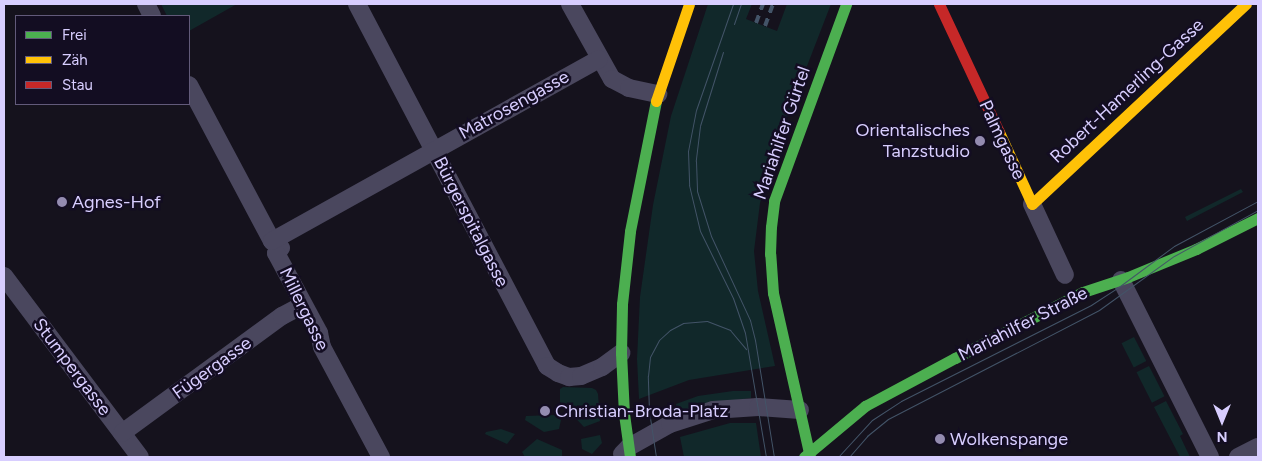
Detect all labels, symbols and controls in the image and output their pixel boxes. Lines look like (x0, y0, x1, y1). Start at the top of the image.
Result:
street label: Robert-Hamerling-Gasse (1046, 14, 1208, 168)
legend (15, 15, 190, 105)
text: Frei (62, 26, 87, 44)
text: Zäh (62, 51, 88, 69)
street label: Mariahilfer Gürtel (749, 64, 815, 202)
street label: Matrosengasse (455, 66, 573, 144)
text: Stau (62, 76, 93, 94)
street label: Palmgasse (974, 97, 1030, 183)
place label: Orientalisches Tanzstudio (855, 120, 970, 162)
marker: Orientalisches Tanzstudio (974, 135, 986, 147)
street label: Bürgerspitalgasse (429, 153, 513, 291)
place label: Agnes-Hof (72, 191, 161, 213)
marker: Agnes-Hof (56, 196, 68, 208)
street label: Millergasse (275, 264, 333, 354)
street label: Mariahilfer Straße (955, 282, 1091, 366)
street label: Stumpergasse (28, 314, 116, 420)
street label: Fügergasse (168, 332, 256, 404)
north arrow (1197, 396, 1247, 446)
place label: Christian-Broda-Platz (555, 400, 728, 422)
marker: Christian-Broda-Platz (539, 405, 551, 417)
place label: Wolkenspange (950, 428, 1068, 450)
text: N (1217, 428, 1227, 445)
marker: Wolkenspange (934, 433, 946, 445)

